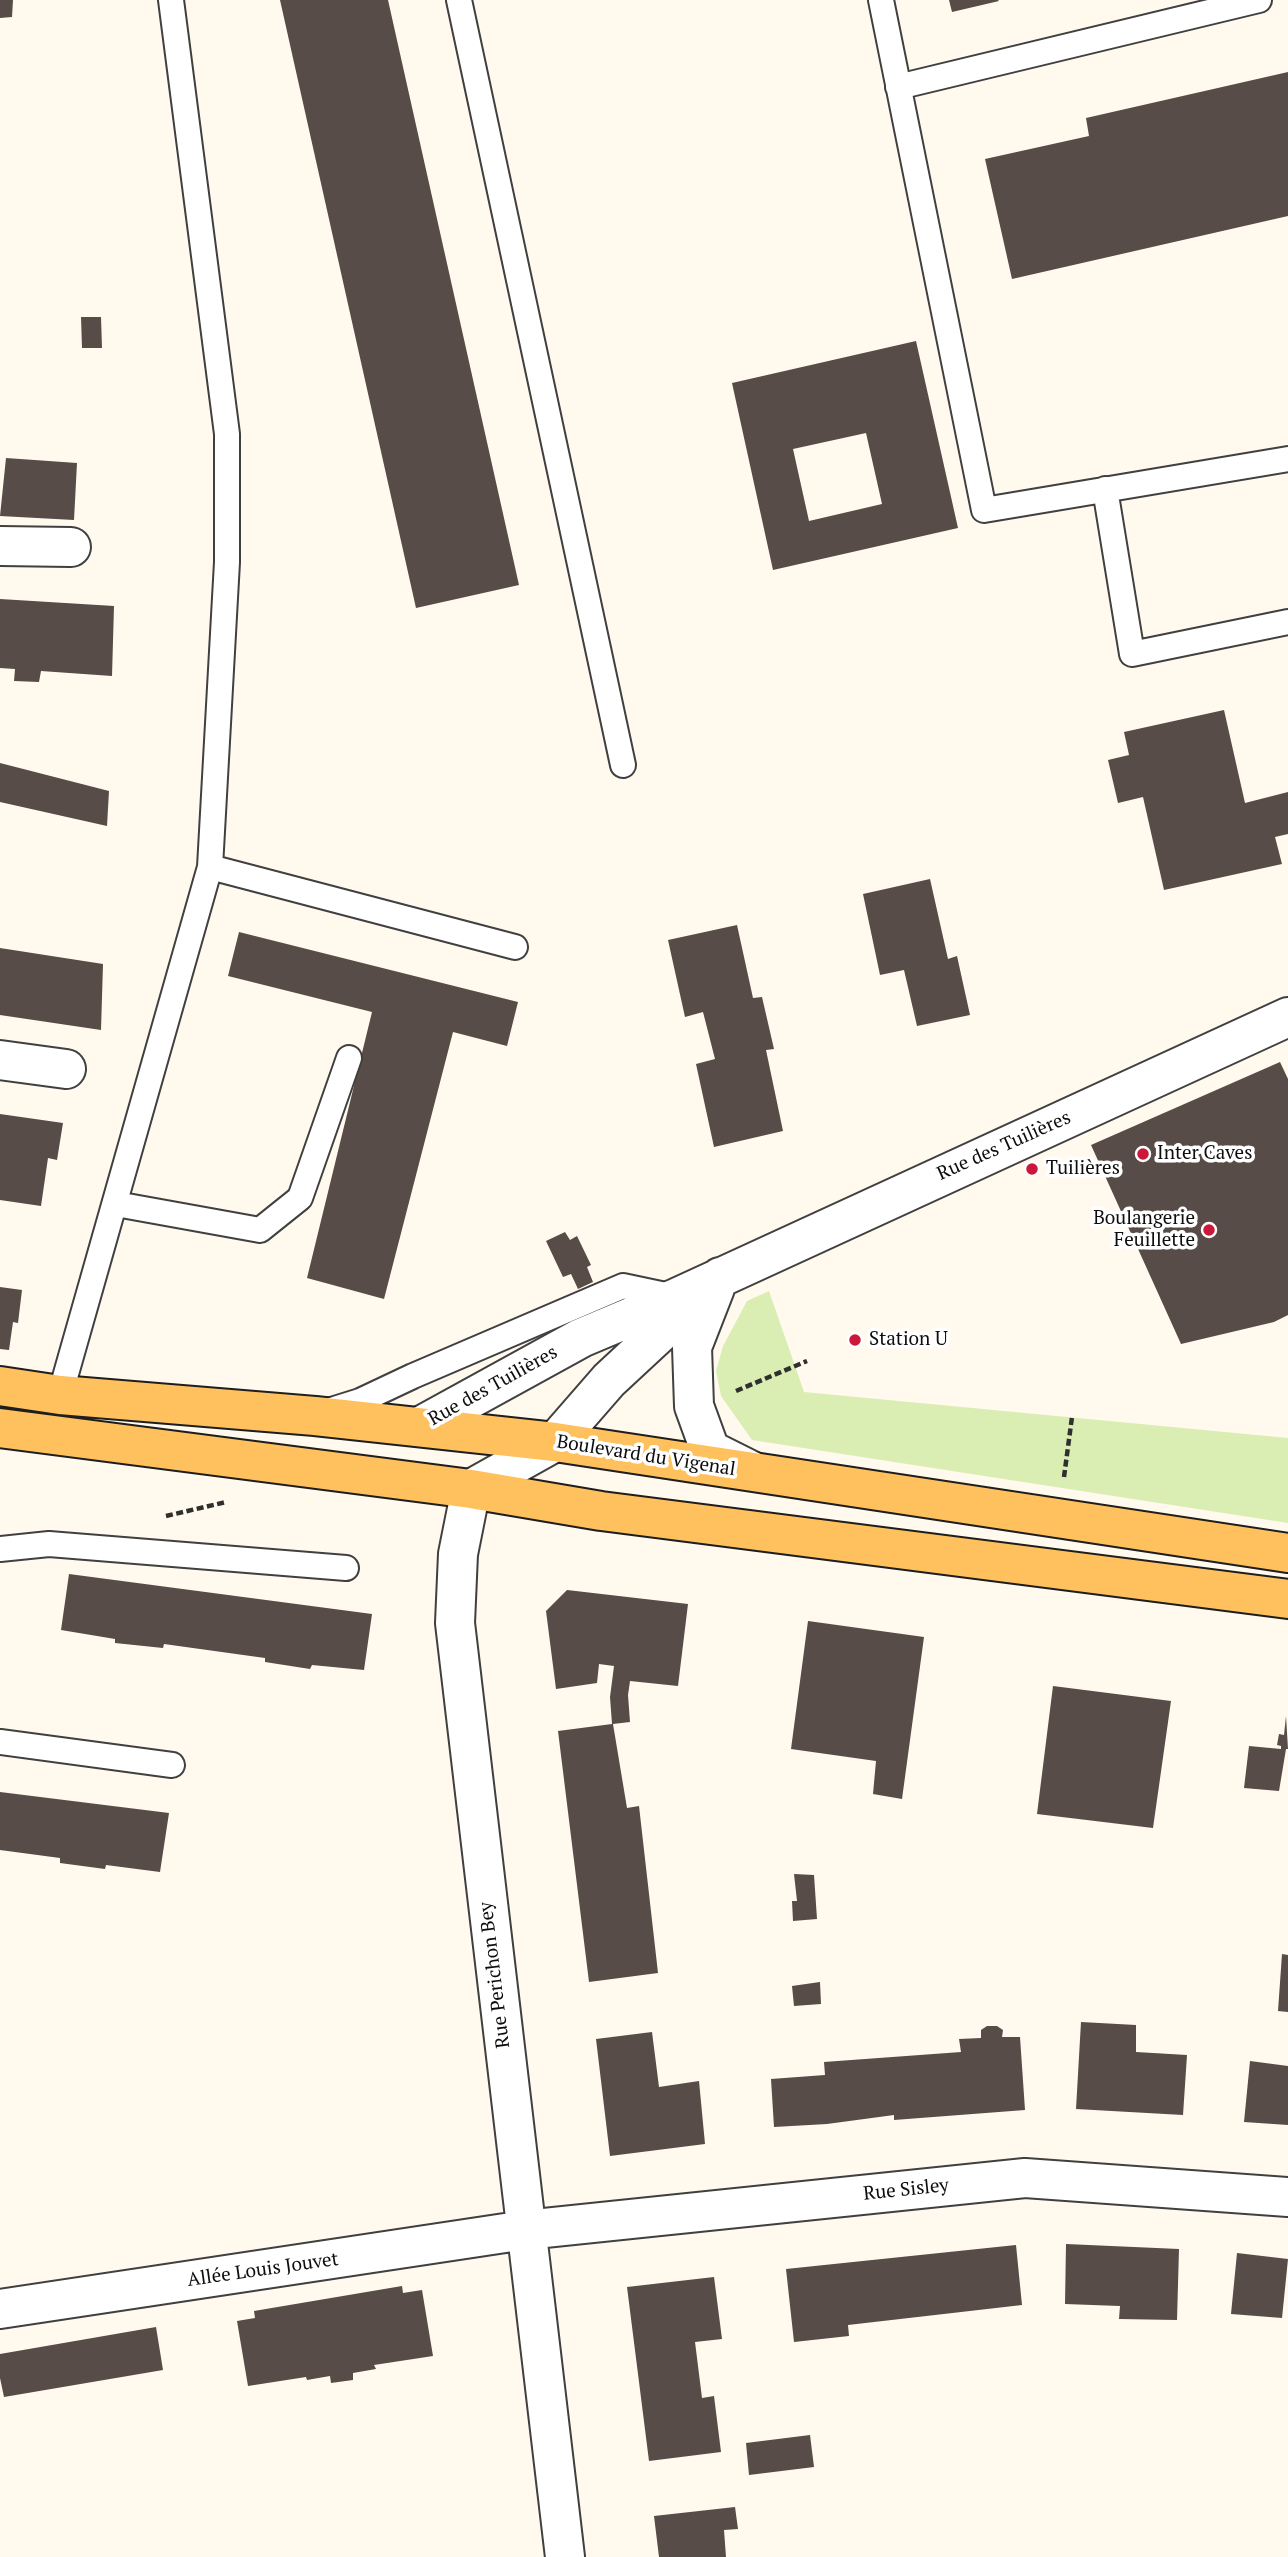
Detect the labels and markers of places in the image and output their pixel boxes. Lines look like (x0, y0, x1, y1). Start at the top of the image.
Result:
place label: Inter Caves (1157, 1143, 1252, 1165)
marker: Inter Caves (1135, 1146, 1151, 1162)
place label: Tuilières (1046, 1158, 1120, 1180)
marker: Tuilières (1024, 1161, 1040, 1177)
place label: Boulangerie Feuillette (1093, 1208, 1195, 1252)
marker: Boulangerie Feuillette (1201, 1222, 1217, 1238)
place label: Station U (869, 1329, 948, 1351)
marker: Station U (847, 1332, 863, 1348)

